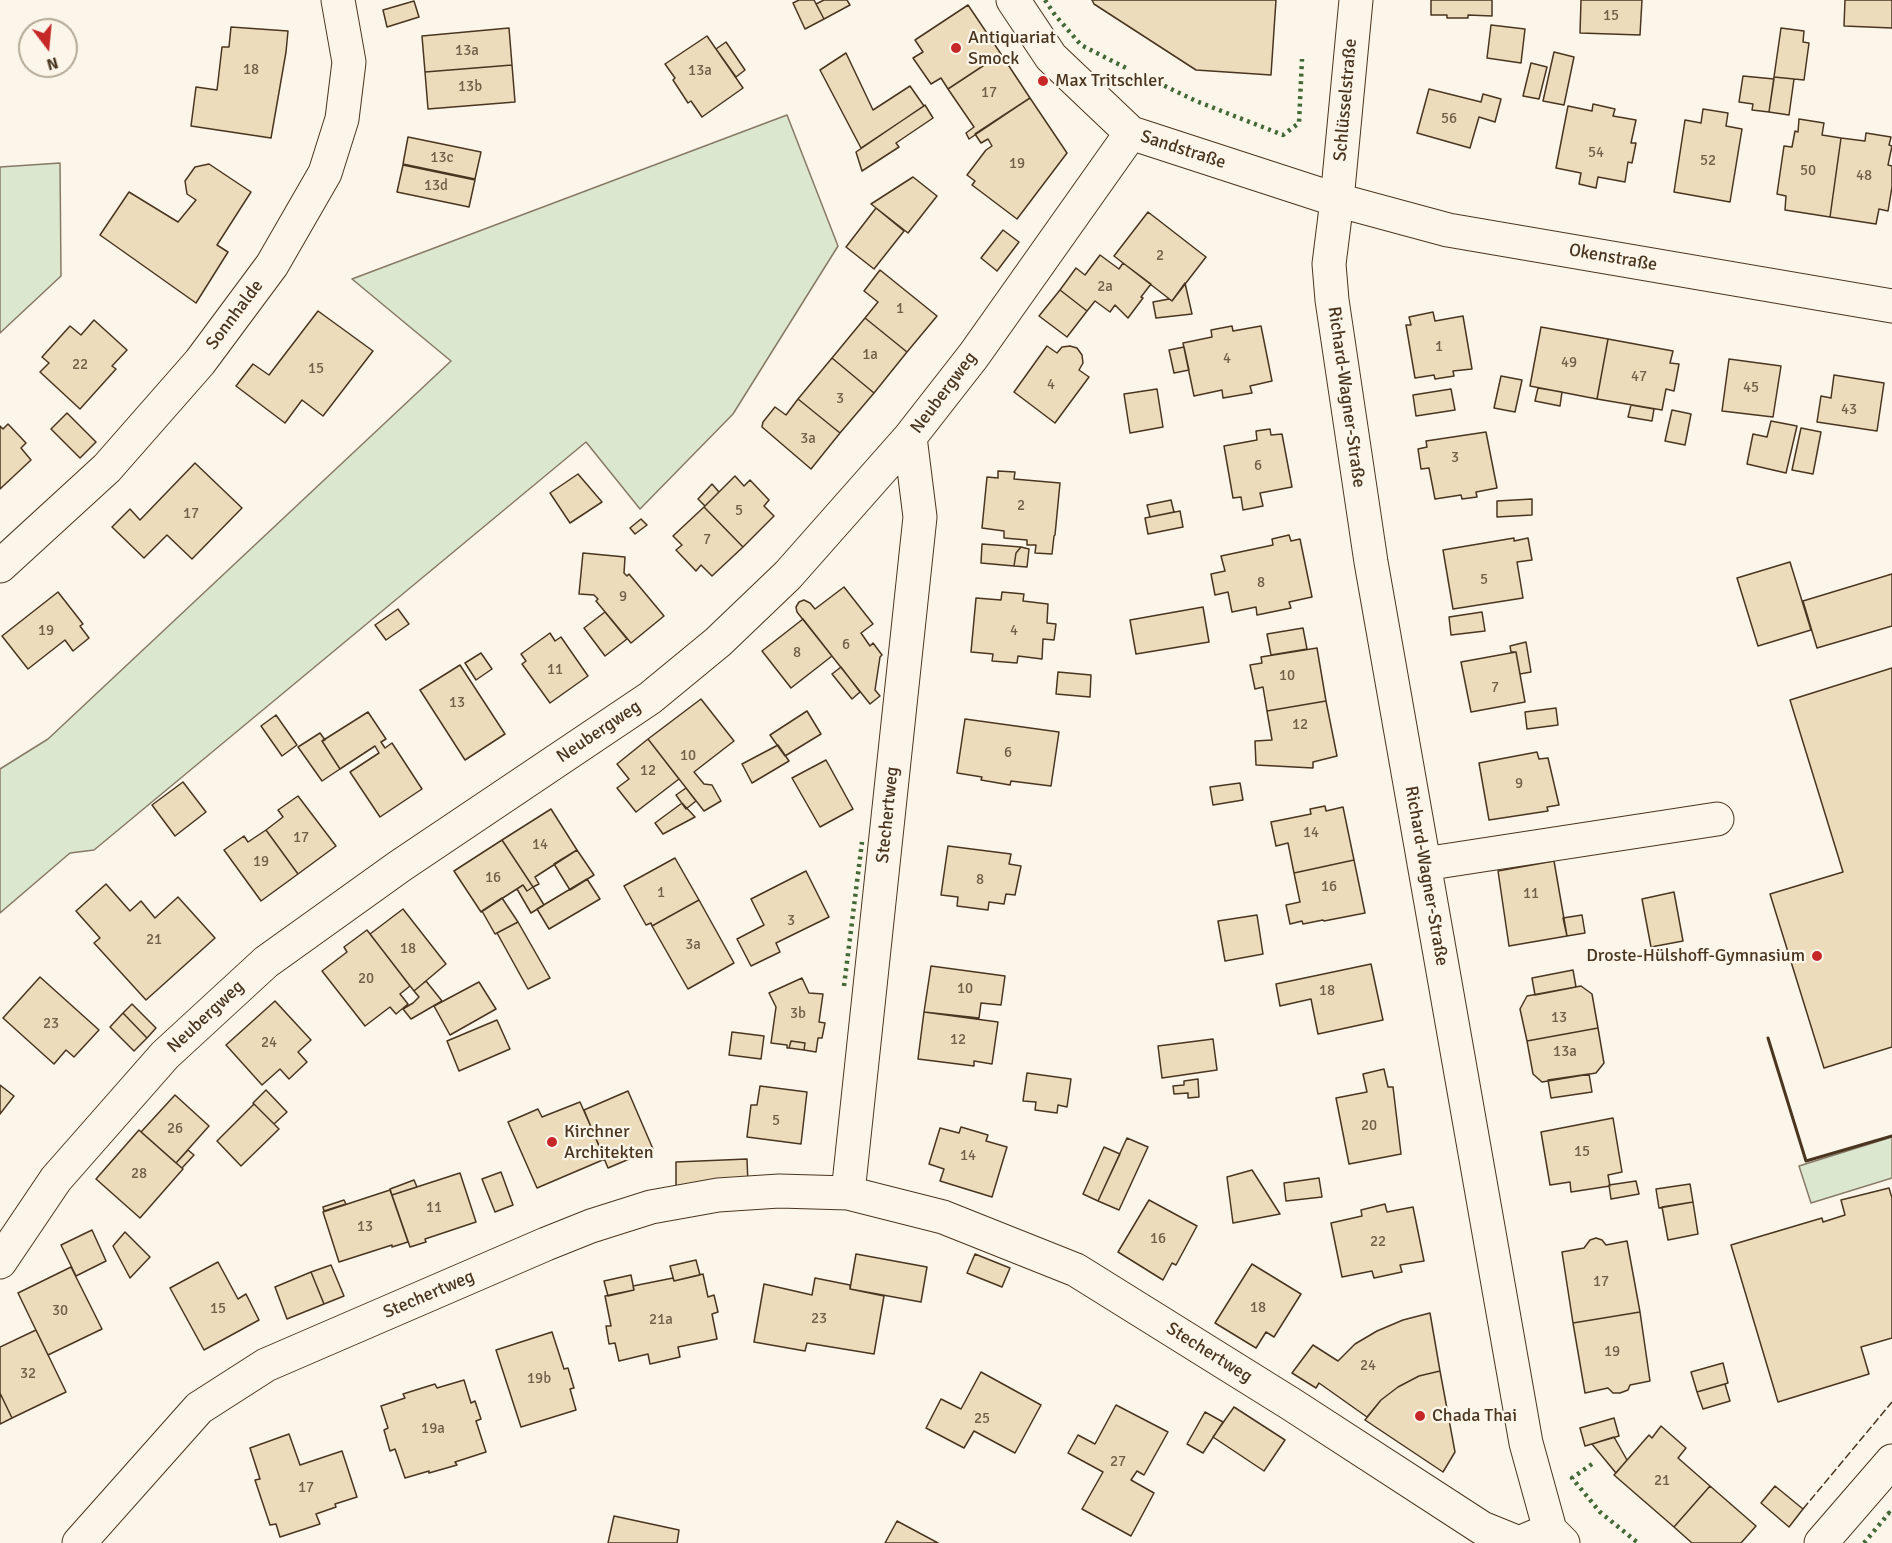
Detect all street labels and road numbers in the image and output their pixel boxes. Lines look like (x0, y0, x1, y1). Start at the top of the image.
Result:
street label: Schlüsselstraße (1330, 38, 1362, 162)
street label: Sandstraße (1138, 126, 1228, 174)
street label: Okenstraße (1567, 240, 1659, 276)
street label: Sonnhalde (202, 276, 268, 354)
street label: Richard-Wagner-Straße (1323, 305, 1369, 489)
street label: Neubergweg (906, 348, 982, 438)
street label: Neubergweg (553, 696, 645, 768)
street label: Stechertweg (872, 766, 904, 864)
street label: Richard-Wagner-Straße (1400, 784, 1452, 968)
street label: Neubergweg (163, 976, 249, 1058)
street label: Stechertweg (380, 1266, 478, 1324)
street label: Stechertweg (1162, 1318, 1256, 1388)

